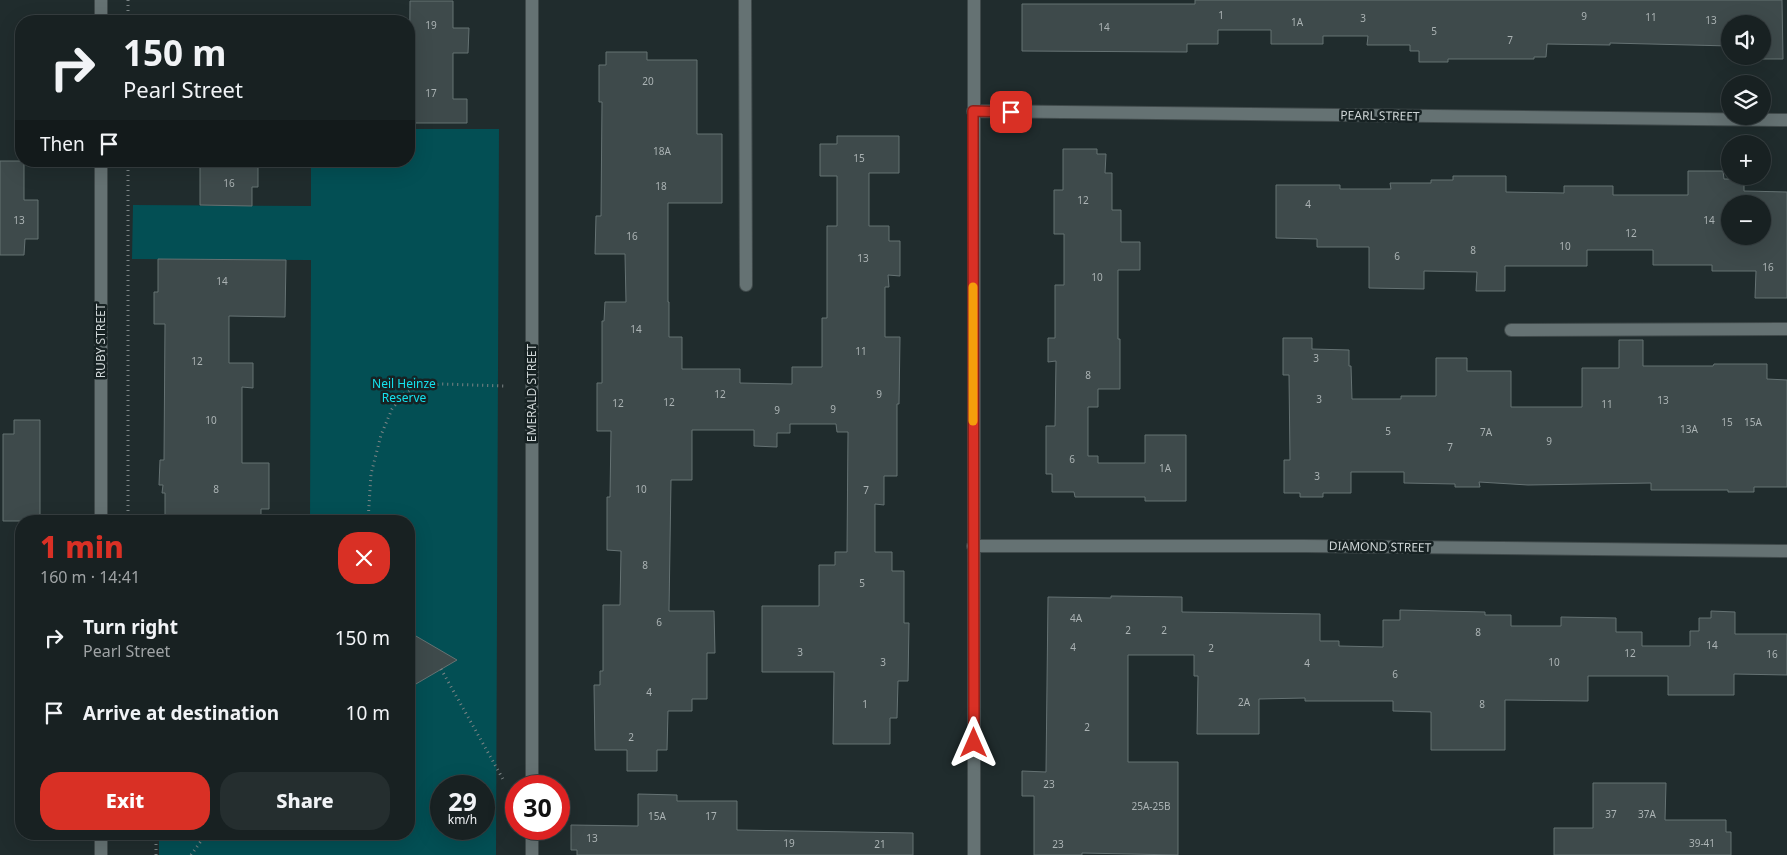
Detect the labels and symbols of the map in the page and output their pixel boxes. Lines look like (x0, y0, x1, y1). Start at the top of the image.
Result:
house number: 1 (1218, 8, 1224, 22)
house number: 9 (1581, 9, 1587, 23)
house number: 11 (1645, 10, 1657, 24)
house number: 3 (1360, 11, 1366, 25)
house number: 13 (1705, 13, 1717, 27)
house number: 1A (1291, 15, 1304, 29)
house number: 19 (425, 18, 437, 32)
house number: 14 (1098, 20, 1110, 34)
house number: 5 (1431, 24, 1437, 38)
house number: 7 (1507, 33, 1513, 47)
house number: 20 (642, 74, 654, 88)
house number: 17 (425, 86, 437, 100)
pin (990, 91, 1032, 133)
street label: PEARL STREET (1340, 106, 1420, 125)
house number: 18A (653, 144, 672, 158)
house number: 15 (853, 151, 865, 165)
house number: 16 (223, 176, 235, 190)
house number: 18 (655, 179, 667, 193)
house number: 12 (1077, 193, 1089, 207)
house number: 4 (1305, 197, 1311, 211)
house number: 13 (13, 213, 25, 227)
house number: 14 (1703, 213, 1715, 227)
house number: 12 (1625, 226, 1637, 240)
house number: 16 (626, 229, 638, 243)
house number: 10 (1559, 239, 1571, 253)
house number: 8 (1470, 243, 1476, 257)
house number: 6 (1394, 249, 1400, 263)
house number: 13 (857, 251, 869, 265)
house number: 16 (1762, 260, 1774, 274)
house number: 10 (1091, 270, 1103, 284)
house number: 14 (216, 274, 228, 288)
street label: RUBY STREET (92, 303, 109, 378)
house number: 14 (630, 322, 642, 336)
street label: EMERALD STREET (523, 344, 540, 442)
house number: 11 (855, 344, 867, 358)
house number: 3 (1313, 351, 1319, 365)
house number: 12 (191, 354, 203, 368)
house number: 8 (1085, 368, 1091, 382)
park label: Neil Heinze Reserve (372, 375, 436, 406)
house number: 12 (714, 387, 726, 401)
house number: 9 (876, 387, 882, 401)
house number: 3 (1316, 392, 1322, 406)
house number: 13 (1657, 393, 1669, 407)
house number: 12 (663, 395, 675, 409)
house number: 12 (612, 396, 624, 410)
house number: 11 (1601, 397, 1613, 411)
house number: 9 (830, 402, 836, 416)
house number: 9 (774, 403, 780, 417)
house number: 10 (205, 413, 217, 427)
house number: 15 (1721, 415, 1733, 429)
house number: 15A (1744, 415, 1763, 429)
house number: 13A (1680, 422, 1699, 436)
house number: 5 (1385, 424, 1391, 438)
house number: 7A (1480, 425, 1493, 439)
house number: 9 (1546, 434, 1552, 448)
house number: 7 (1447, 440, 1453, 454)
house number: 6 (1069, 452, 1075, 466)
house number: 1A (1159, 461, 1172, 475)
house number: 3 (1314, 469, 1320, 483)
house number: 8 (213, 482, 219, 496)
house number: 10 (635, 482, 647, 496)
house number: 7 (863, 483, 869, 497)
street label: DIAMOND STREET (1329, 537, 1432, 556)
house number: 8 (642, 558, 648, 572)
house number: 5 (859, 576, 865, 590)
house number: 4A (1070, 611, 1083, 625)
house number: 6 (656, 615, 662, 629)
house number: 2 (1125, 623, 1131, 637)
house number: 2 (1161, 623, 1167, 637)
house number: 8 (1475, 625, 1481, 639)
house number: 14 (1706, 638, 1718, 652)
house number: 4 (1070, 640, 1076, 654)
house number: 2 (1208, 641, 1214, 655)
house number: 3 (797, 645, 803, 659)
house number: 12 (1624, 646, 1636, 660)
house number: 16 (1766, 647, 1778, 661)
house number: 3 (880, 655, 886, 669)
house number: 10 (1548, 655, 1560, 669)
house number: 4 (1304, 656, 1310, 670)
house number: 6 (1392, 667, 1398, 681)
house number: 4 (646, 685, 652, 699)
house number: 2A (1238, 695, 1251, 709)
house number: 1 (862, 697, 868, 711)
house number: 8 (1479, 697, 1485, 711)
position arrow (947, 716, 999, 768)
house number: 2 (1084, 720, 1090, 734)
house number: 2 (628, 730, 634, 744)
speed limit sign: 30 (505, 775, 570, 840)
house number: 23 (1043, 777, 1055, 791)
house number: 25A-25B (1132, 799, 1171, 813)
house number: 37 (1605, 807, 1617, 821)
house number: 37A (1638, 807, 1657, 821)
house number: 15A (648, 809, 667, 823)
house number: 17 (705, 809, 717, 823)
house number: 13 (586, 831, 598, 845)
house number: 19 (783, 836, 795, 850)
house number: 39-41 (1689, 836, 1715, 850)
house number: 21 (874, 837, 886, 851)
house number: 23 (1052, 837, 1064, 851)

